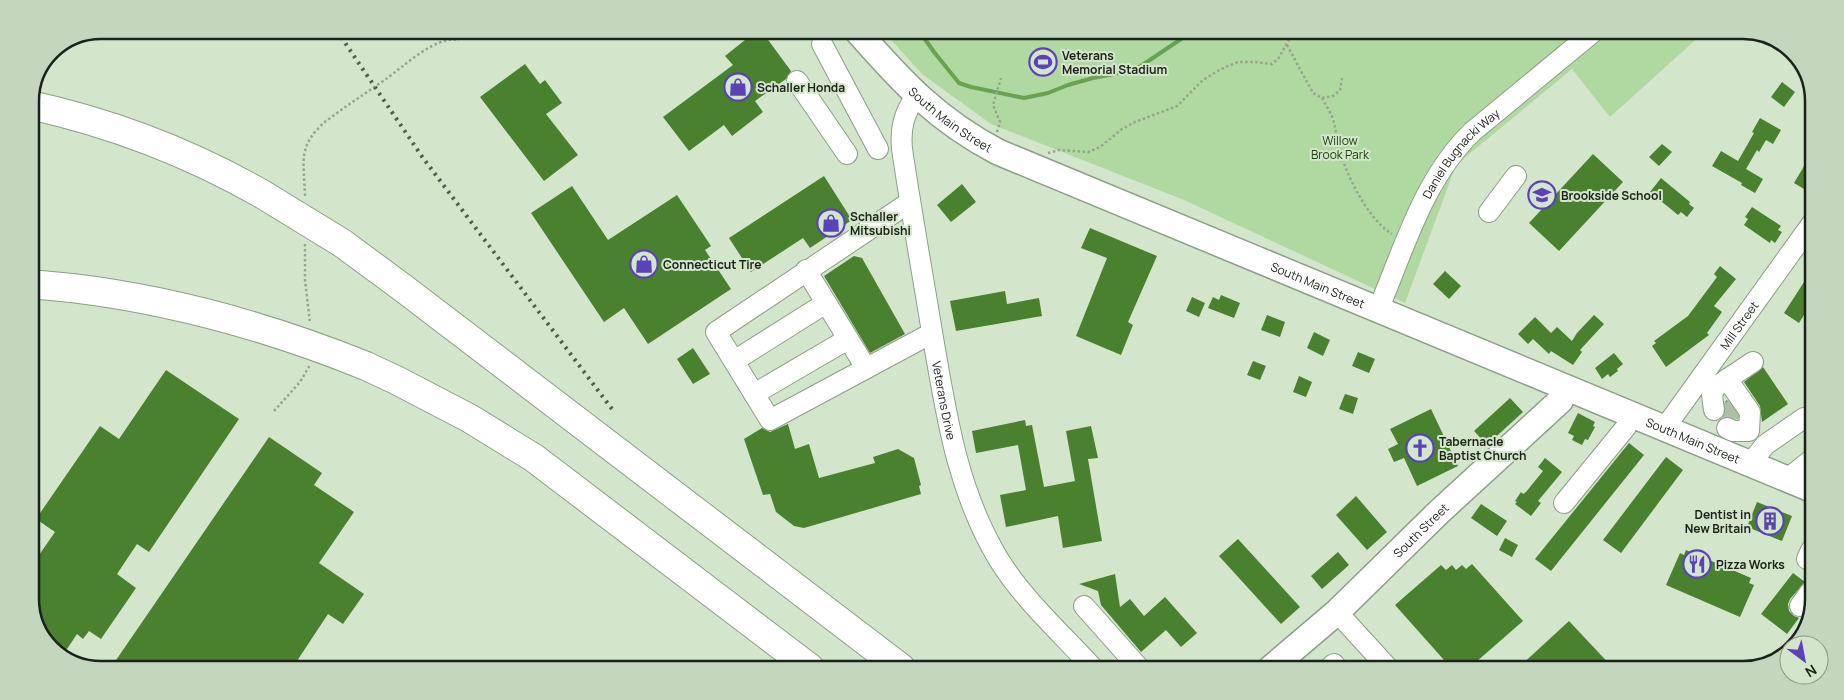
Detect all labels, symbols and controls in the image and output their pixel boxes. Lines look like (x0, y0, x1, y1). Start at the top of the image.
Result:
sports icon: Veterans Memorial Stadium (1028, 47, 1058, 77)
place label: Veterans Memorial Stadium (1062, 47, 1168, 78)
shop icon: Schaller Honda (723, 72, 753, 102)
place label: Schaller Honda (757, 79, 845, 96)
street label: South Main Street (905, 83, 996, 156)
street label: Daniel Bugnacki Way (1418, 104, 1503, 201)
park label: Willow Brook Park (1311, 132, 1370, 163)
school or university icon: Brookside School (1527, 180, 1557, 210)
place label: Brookside School (1561, 187, 1662, 204)
shop icon: Schaller Mitsubishi (816, 208, 846, 238)
place label: Schaller Mitsubishi (850, 208, 911, 239)
shop icon: Connecticut Tire (629, 249, 659, 279)
place label: Connecticut Tire (663, 256, 761, 273)
street label: South Main Street (1268, 258, 1368, 312)
street label: Mill Street (1715, 297, 1762, 353)
street label: Veterans Drive (929, 360, 960, 441)
street label: South Main Street (1643, 413, 1743, 467)
church icon: Tabernacle Baptist Church (1405, 433, 1435, 463)
place label: Tabernacle Baptist Church (1439, 433, 1527, 464)
street label: South Street (1389, 499, 1452, 561)
place label: Dentist in New Britain (1685, 506, 1751, 537)
building icon: Dentist in New Britain (1755, 506, 1785, 536)
restaurant icon: Pizza Works (1682, 549, 1712, 579)
place label: Pizza Works (1716, 556, 1785, 573)
north arrow (1779, 635, 1829, 685)
text: N (1802, 661, 1820, 682)

